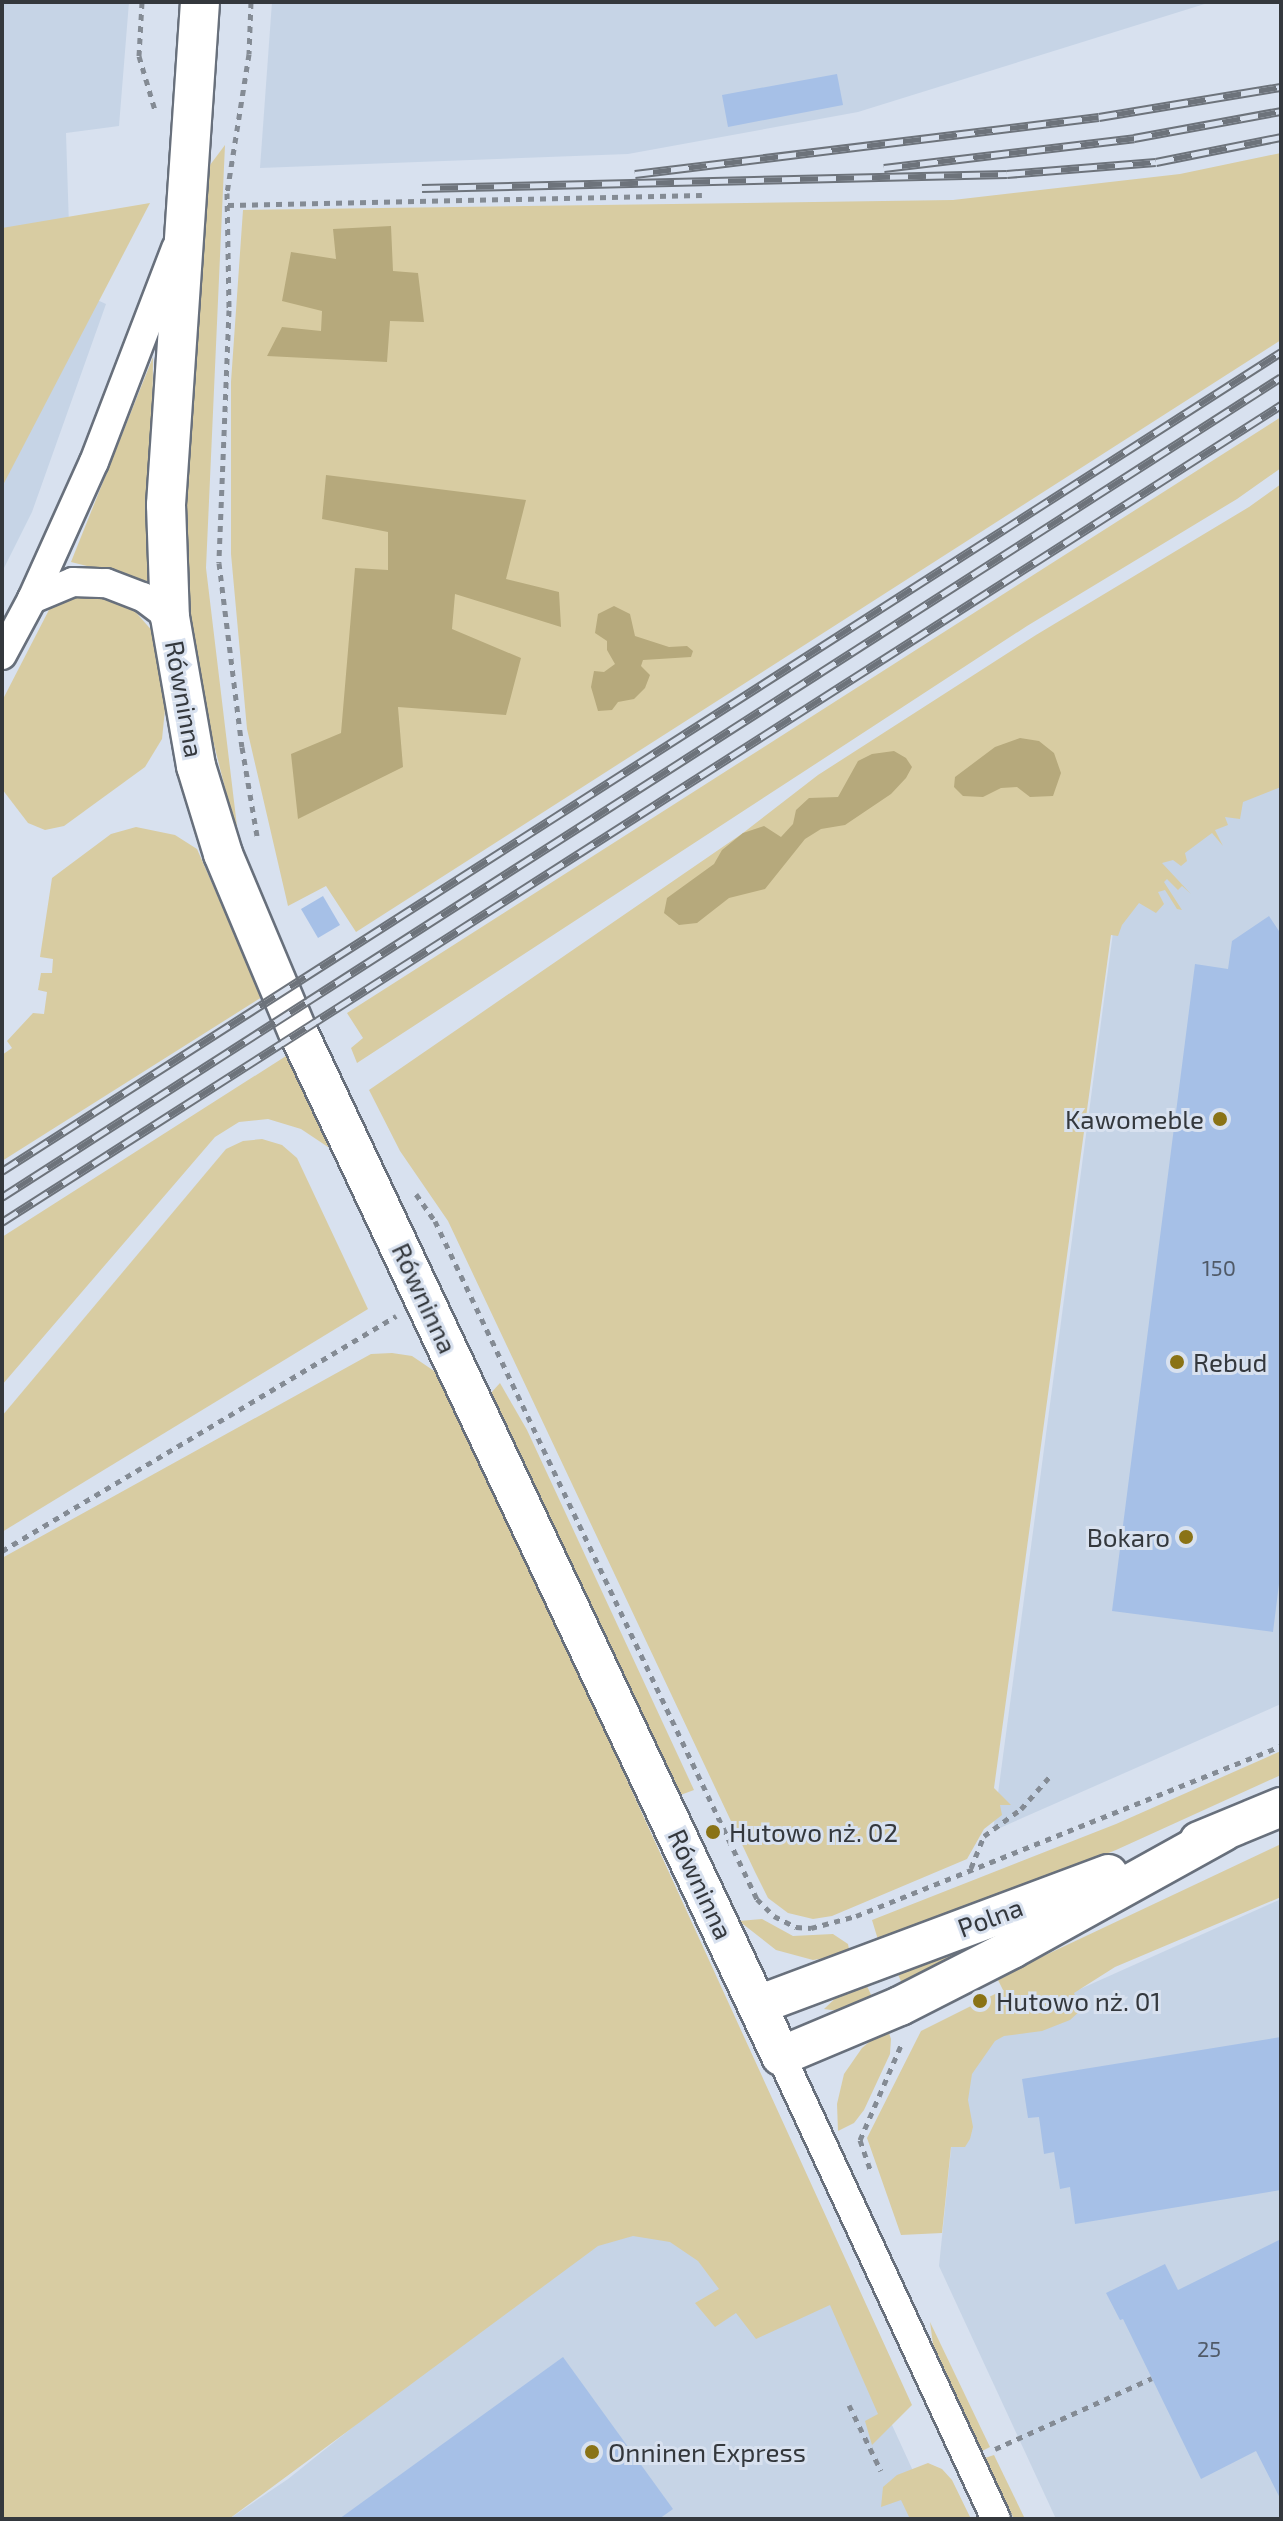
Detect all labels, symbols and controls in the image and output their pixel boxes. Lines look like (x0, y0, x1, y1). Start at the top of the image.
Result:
street label: Równinna (159, 638, 211, 760)
place label: Kawomeble (1065, 1103, 1204, 1135)
marker: Kawomeble (1211, 1110, 1229, 1128)
street label: Równinna (386, 1238, 464, 1358)
house number: 150 (1202, 1255, 1236, 1281)
place label: Rebud (1193, 1346, 1267, 1378)
marker: Rebud (1168, 1353, 1186, 1371)
place label: Bokaro (1087, 1521, 1170, 1553)
marker: Bokaro (1177, 1528, 1195, 1546)
place label: Hutowo nż. 02 (729, 1816, 898, 1848)
marker: Hutowo nż. 02 (704, 1823, 722, 1841)
street label: Równinna (662, 1824, 740, 1944)
street label: Polna (953, 1891, 1027, 1943)
place label: Hutowo nż. 01 (996, 1985, 1161, 2017)
marker: Hutowo nż. 01 (971, 1992, 989, 2010)
house number: 25 (1197, 2336, 1221, 2362)
place label: Onninen Express (608, 2436, 806, 2468)
marker: Onninen Express (583, 2443, 601, 2461)

